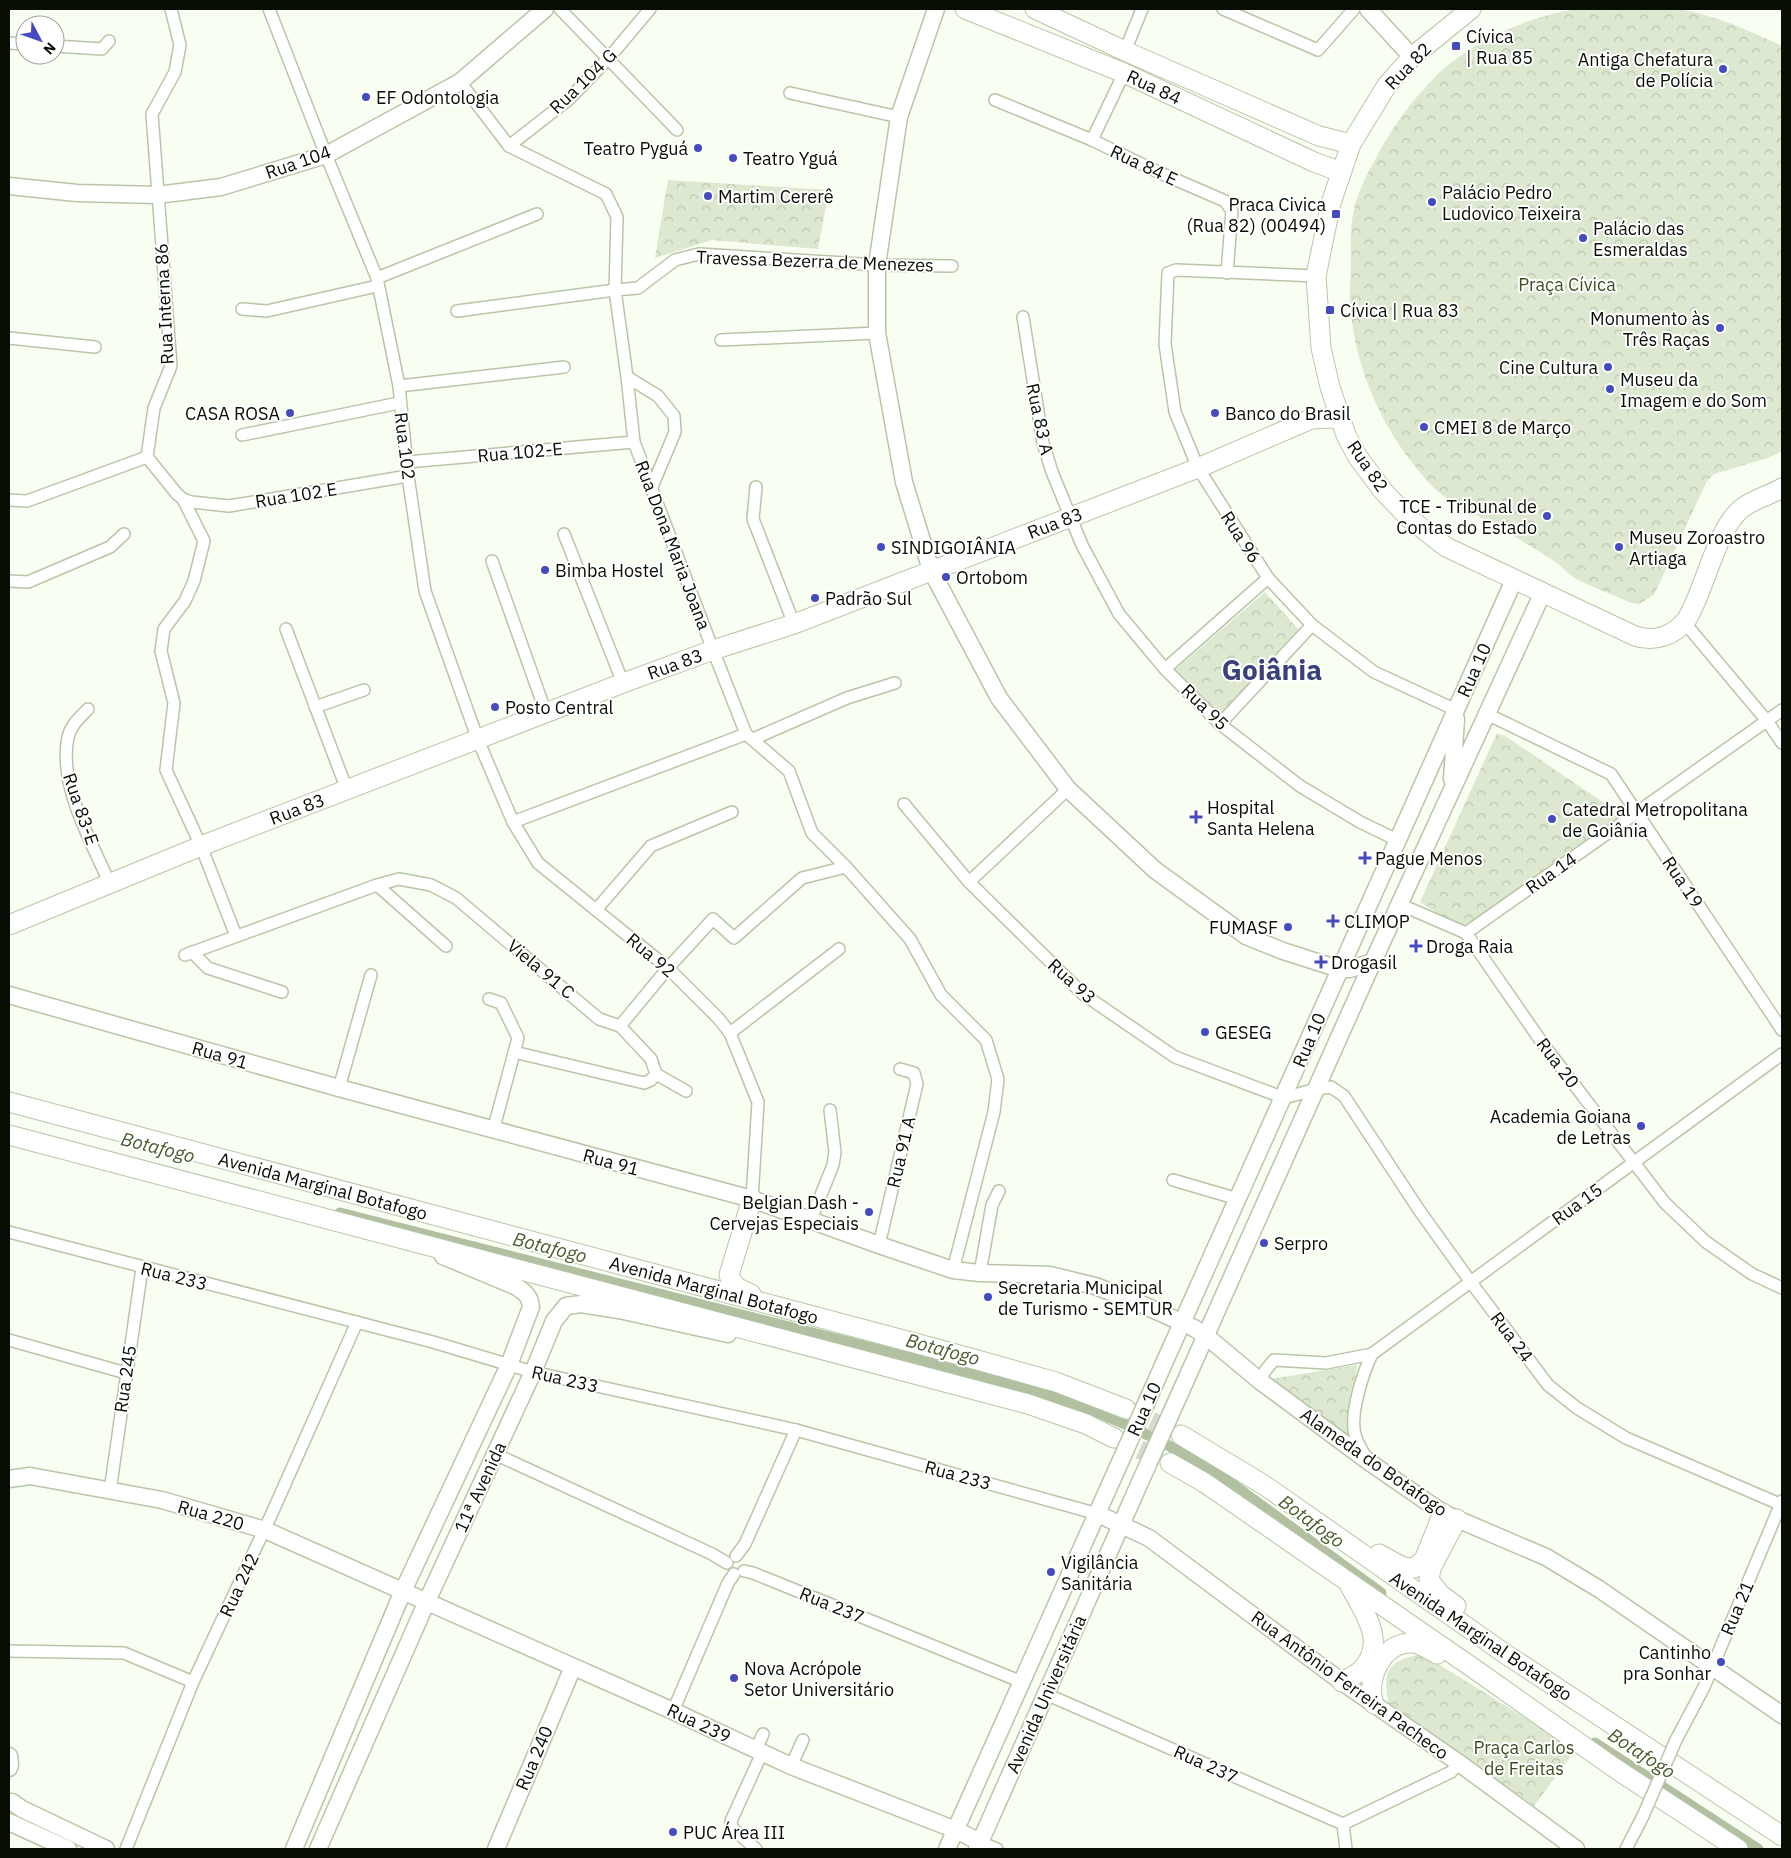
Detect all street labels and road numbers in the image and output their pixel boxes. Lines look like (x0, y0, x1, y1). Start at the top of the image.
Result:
street label: Rua 82 (1380, 37, 1436, 95)
street label: Rua 104 G (545, 43, 621, 119)
street label: Rua 84 (1123, 64, 1185, 110)
street label: Rua 84 E (1107, 139, 1181, 191)
street label: Rua 104 (262, 140, 334, 184)
street label: Rua Interna 86 (149, 243, 179, 365)
street label: Travessa Bezerra de Menezes (696, 245, 934, 277)
street label: Rua 83 A (1021, 381, 1059, 458)
street label: Rua 102 (389, 411, 421, 481)
street label: Rua 82 (1342, 436, 1394, 496)
street label: Rua 102-E (476, 437, 564, 467)
street label: Rua Dona Maria Joana (630, 457, 716, 633)
street label: Rua 102 E (253, 477, 339, 513)
street label: Rua 83 (1024, 502, 1086, 544)
street label: Rua 96 (1216, 507, 1266, 567)
street label: Rua 10 (1452, 639, 1496, 701)
street label: Rua 83 (644, 643, 706, 685)
street label: Rua 95 (1176, 679, 1234, 735)
street label: Rua 83-E (58, 770, 104, 848)
street label: Rua 83 (266, 788, 328, 830)
street label: Rua 14 (1521, 847, 1581, 899)
street label: Rua 19 (1657, 852, 1709, 912)
street label: Rua 92 (622, 928, 680, 982)
street label: Viela 91 C (503, 934, 579, 1004)
street label: Rua 93 (1043, 953, 1101, 1009)
street label: Rua 10 (1287, 1009, 1331, 1071)
street label: Rua 20 (1532, 1033, 1584, 1093)
street label: Rua 91 (189, 1036, 251, 1074)
street label: Rua 91 A (882, 1113, 921, 1190)
street label: Rua 91 (580, 1143, 642, 1181)
street label: Avenida Marginal Botafogo (216, 1147, 430, 1225)
street label: Rua 15 (1547, 1178, 1607, 1230)
street label: Avenida Marginal Botafogo (607, 1251, 821, 1329)
street label: Rua 233 (138, 1257, 210, 1295)
street label: Rua 24 (1486, 1307, 1539, 1367)
street label: Rua 245 (109, 1344, 141, 1414)
street label: Rua 233 (529, 1360, 601, 1398)
street label: Rua 10 (1122, 1378, 1166, 1440)
street label: Alameda do Botafogo (1297, 1403, 1451, 1521)
street label: 11ª Avenida (449, 1438, 511, 1536)
street label: Rua 233 (922, 1455, 994, 1495)
street label: Rua 220 (175, 1495, 247, 1535)
street label: Rua 242 (214, 1549, 264, 1621)
street label: Avenida Marginal Botafogo (1385, 1566, 1577, 1706)
street label: Rua 21 (1715, 1577, 1759, 1639)
street label: Rua 237 (796, 1582, 868, 1628)
street label: Rua Antônio Ferreira Pacheco (1247, 1606, 1453, 1764)
street label: Avenida Universitária (1001, 1611, 1091, 1777)
street label: Rua 239 (663, 1698, 735, 1748)
street label: Rua 240 (510, 1722, 558, 1794)
street label: Rua 237 (1170, 1740, 1242, 1788)

